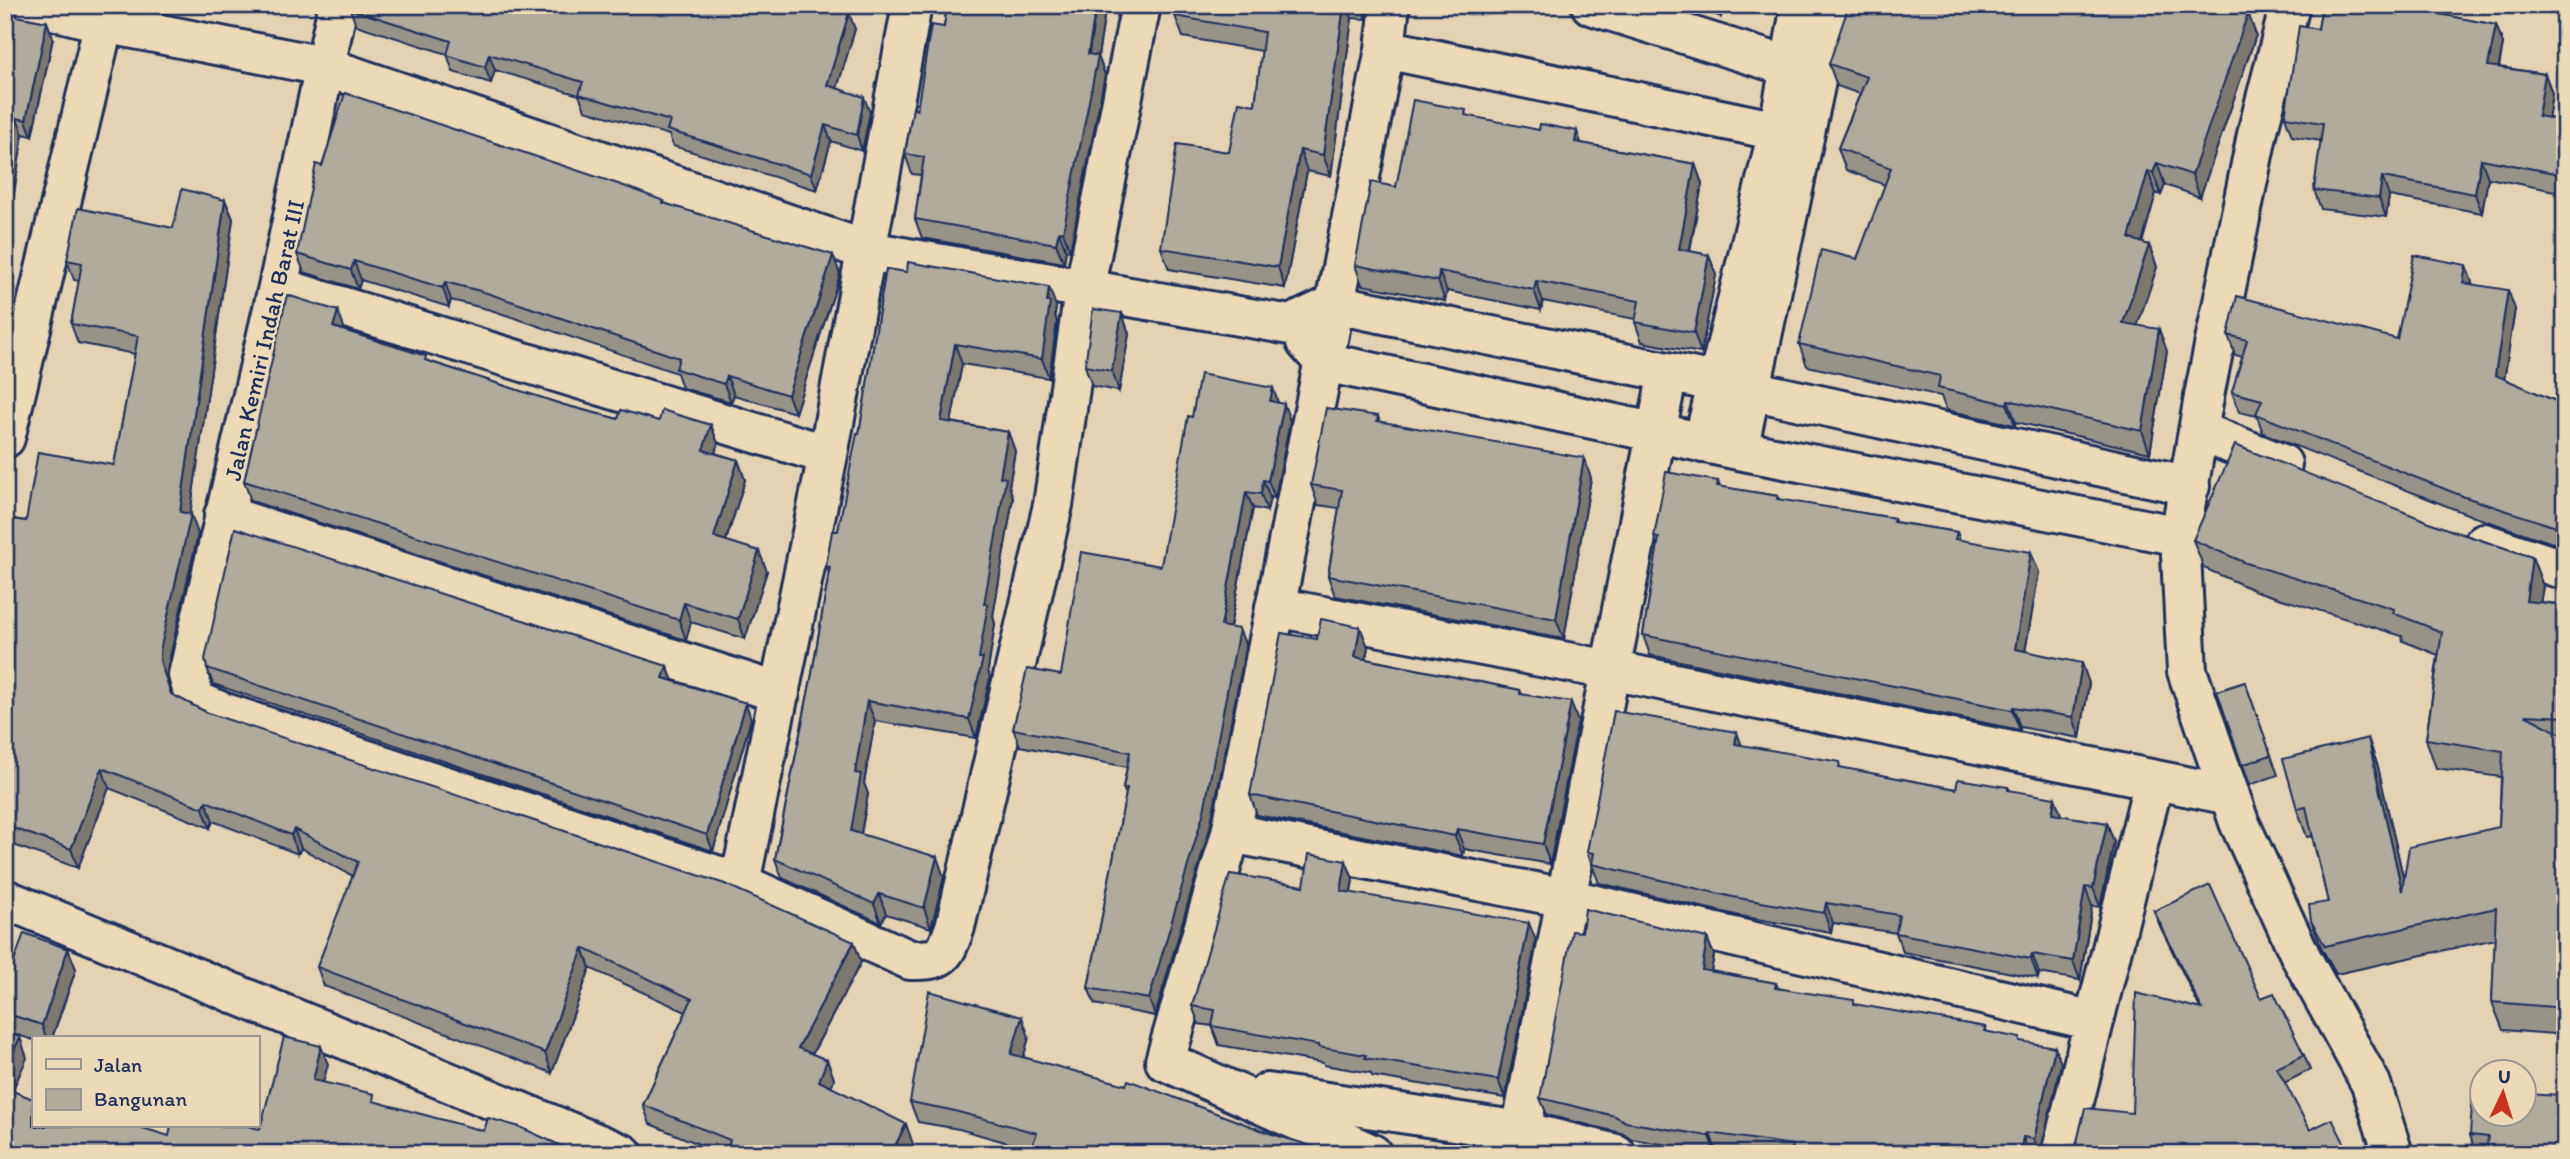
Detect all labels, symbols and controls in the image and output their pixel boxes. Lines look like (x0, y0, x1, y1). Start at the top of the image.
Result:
street label: Jalan Kemiri Indah Barat III (218, 197, 310, 483)
legend (32, 1036, 259, 1128)
text: Jalan (94, 1052, 142, 1077)
north arrow (2468, 1058, 2538, 1128)
text: U (2497, 1065, 2511, 1088)
text: Bangunan (94, 1086, 187, 1111)

